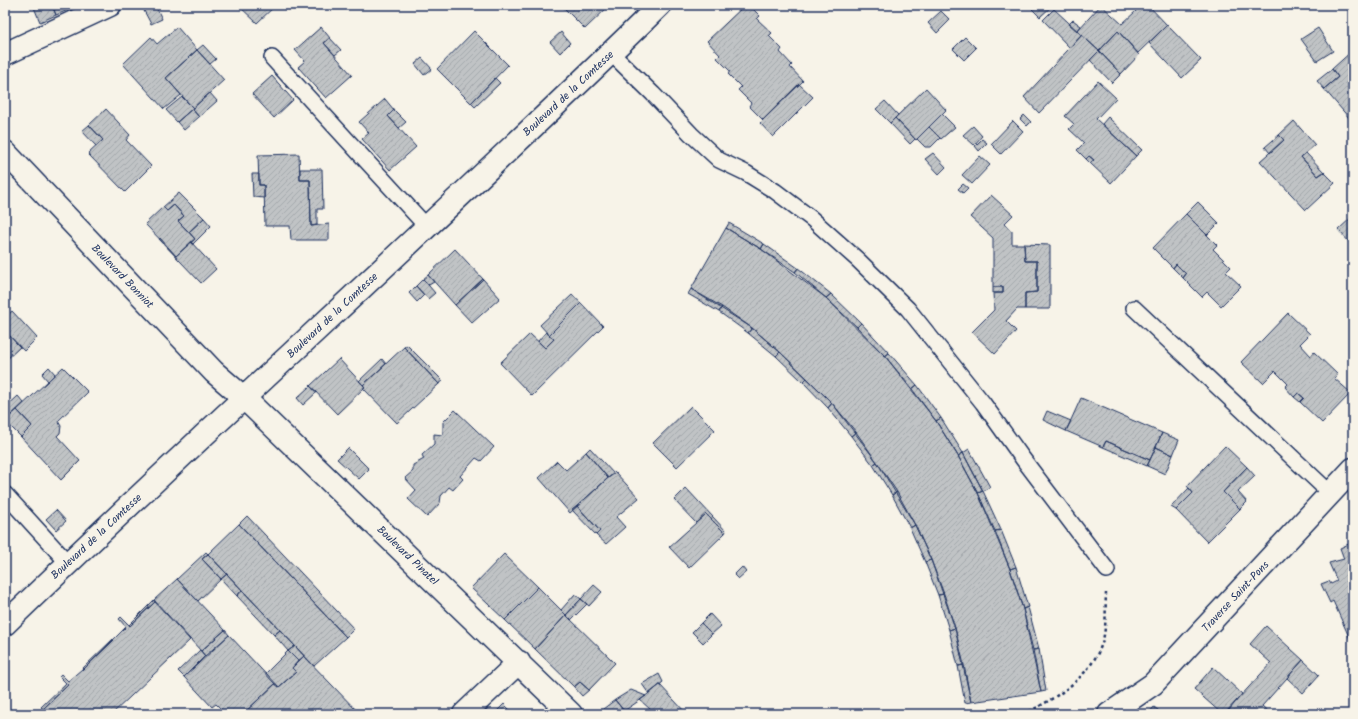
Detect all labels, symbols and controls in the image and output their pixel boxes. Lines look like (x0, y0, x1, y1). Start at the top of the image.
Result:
street label: Boulevard de la Comtesse (519, 46, 618, 141)
street label: Boulevard Bonniot (87, 240, 158, 314)
street label: Boulevard de la Comtesse (283, 268, 382, 363)
street label: Boulevard de la Comtesse (47, 489, 146, 584)
street label: Boulevard Pinatel (372, 522, 442, 590)
street label: Traverse Saint-Pons (1198, 557, 1274, 637)

